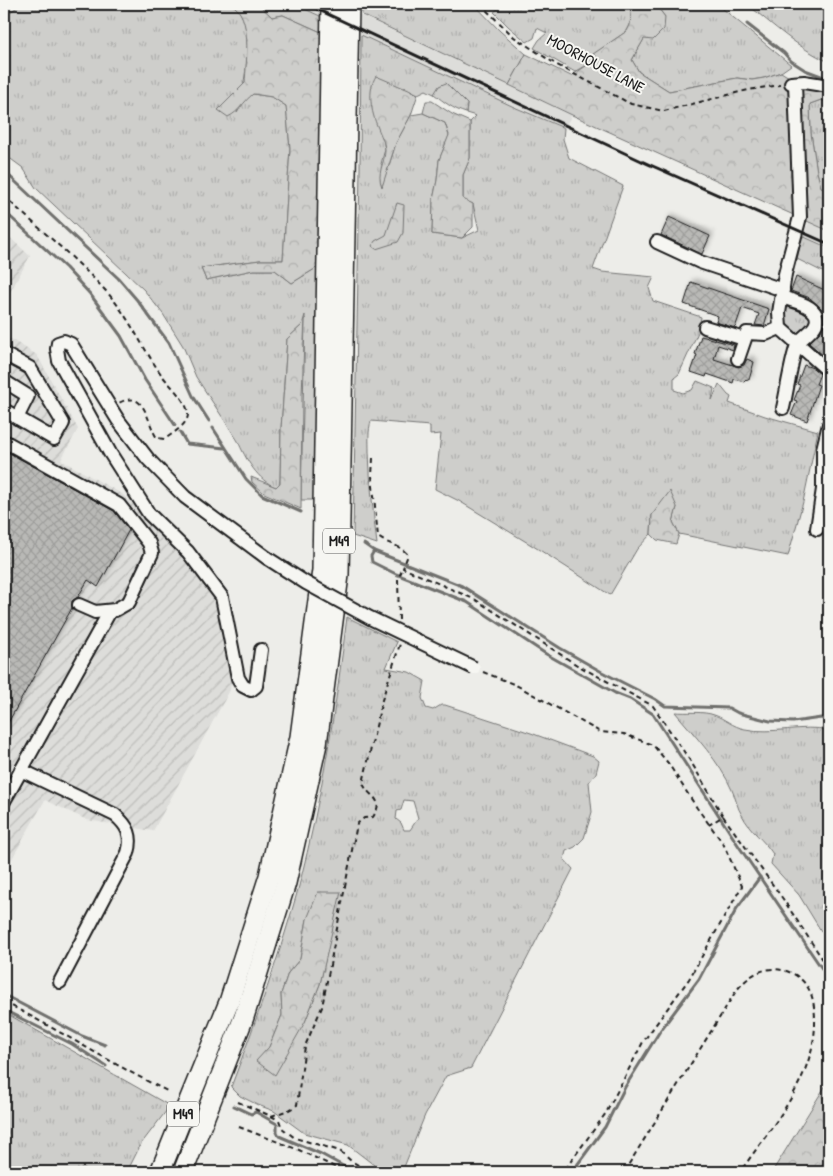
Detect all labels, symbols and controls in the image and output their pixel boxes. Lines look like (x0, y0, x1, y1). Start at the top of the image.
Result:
street label: MOORHOUSE LANE (544, 28, 648, 98)
road number: M49 (323, 528, 355, 554)
road number: M49 (167, 1102, 199, 1126)

